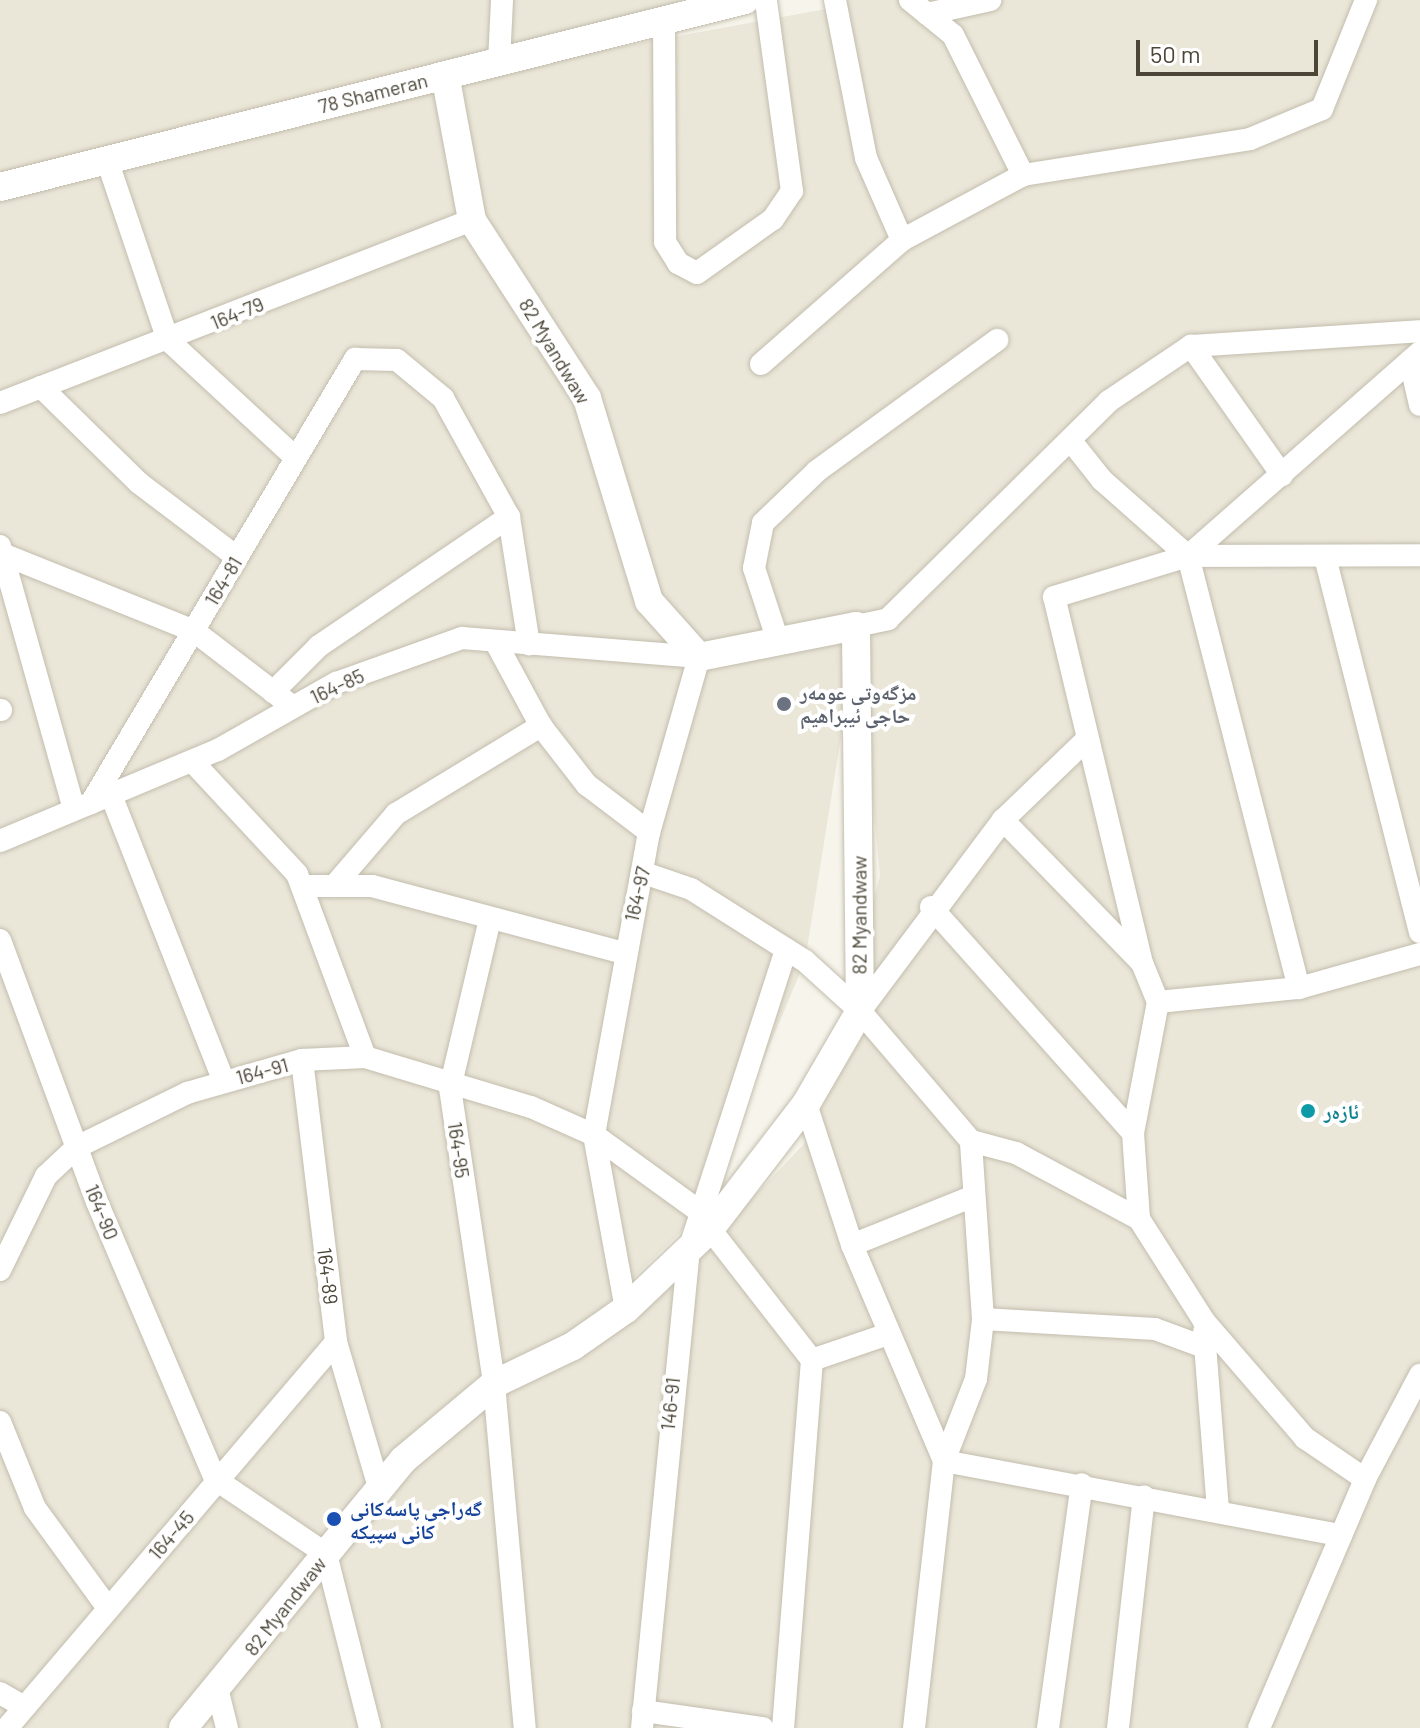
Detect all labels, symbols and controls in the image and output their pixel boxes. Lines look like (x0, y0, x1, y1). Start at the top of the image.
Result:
scale bar (1140, 24, 1322, 74)
text: 50 m (1150, 39, 1201, 68)
street label: 78 Shameran (316, 68, 430, 118)
street label: 164-79 (207, 291, 267, 335)
street label: 82 Myandwaw (514, 294, 596, 408)
street label: 164-81 (199, 552, 247, 610)
street label: 164-85 (306, 663, 368, 709)
place label: مزگەوتی عومەر حاجی ئیبراهیم (800, 680, 917, 727)
marker: مزگەوتی عومەر حاجی ئیبراهیم (775, 695, 793, 713)
street label: 82 Myandwaw (847, 856, 871, 974)
street label: 164-97 (619, 864, 655, 924)
street label: 164-91 (233, 1053, 291, 1089)
place label: ئازەر (1324, 1099, 1359, 1123)
marker: ئازەر (1299, 1102, 1317, 1120)
street label: 164-95 (443, 1120, 475, 1180)
street label: 164-90 (80, 1181, 124, 1243)
street label: 164-89 (313, 1246, 343, 1306)
street label: 146-91 (655, 1376, 685, 1432)
place label: گەراجی پاسەکانی کانی سپیکە (350, 1496, 482, 1543)
street label: 164-45 (143, 1505, 199, 1565)
marker: گەراجی پاسەکانی کانی سپیکە (325, 1510, 343, 1528)
street label: 82 Myandwaw (239, 1552, 331, 1660)

